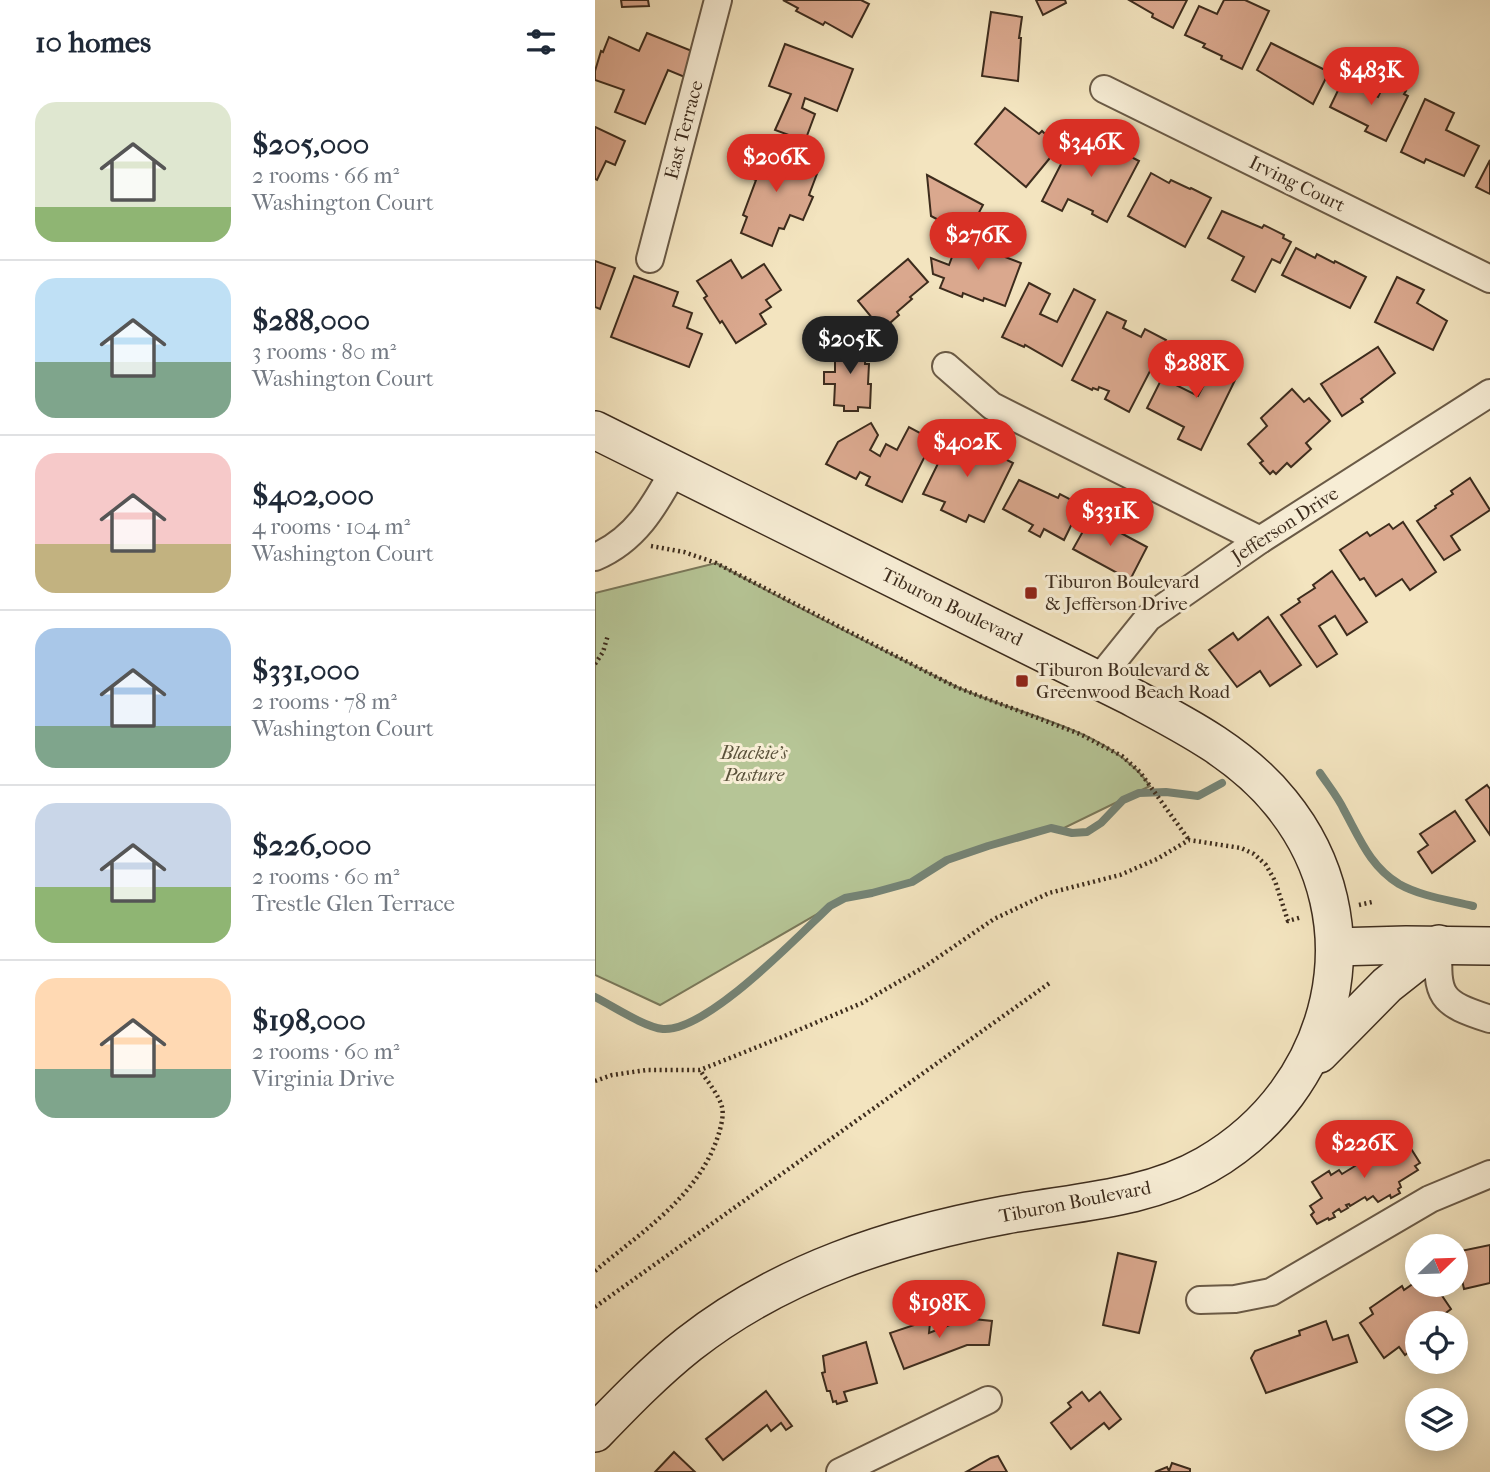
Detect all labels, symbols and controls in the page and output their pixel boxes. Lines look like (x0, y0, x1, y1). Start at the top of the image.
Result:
icon: filters (522, 23, 560, 61)
text: 10 homes (35, 25, 151, 60)
pin: $483K (1322, 48, 1420, 107)
text: $483K (1339, 56, 1403, 83)
street label: East Terrace (660, 78, 708, 182)
pin: $346K (1042, 120, 1140, 179)
text: $205,000 (252, 127, 369, 162)
text: $346K (1059, 128, 1123, 155)
icon: home (91, 130, 175, 214)
pin: $206K (727, 134, 825, 194)
text: $206K (743, 143, 809, 170)
street label: Irving Court (1245, 151, 1349, 217)
text: 2 rooms · 66 m² (252, 162, 399, 189)
text: Washington Court (252, 189, 434, 216)
pin: $276K (929, 212, 1027, 272)
text: $276K (946, 221, 1010, 248)
text: $288,000 (252, 303, 370, 338)
icon: home (91, 306, 175, 390)
pin: $205K (801, 316, 899, 376)
text: $205K (818, 325, 882, 352)
text: 3 rooms · 80 m² (252, 338, 396, 365)
pin: $288K (1147, 340, 1245, 400)
text: $288K (1164, 349, 1228, 376)
text: Washington Court (252, 365, 434, 392)
pin: $402K (918, 420, 1016, 479)
text: $402K (933, 428, 1001, 455)
text: $402,000 (252, 478, 374, 513)
icon: home (91, 481, 175, 565)
street label: Jefferson Drive (1226, 482, 1343, 569)
pin: $331K (1061, 489, 1159, 548)
text: $331K (1082, 497, 1138, 524)
text: 4 rooms · 104 m² (252, 513, 410, 540)
text: Washington Court (252, 540, 434, 567)
street label: Tiburon Boulevard (878, 563, 1027, 651)
place label: Tiburon Boulevard & Jefferson Drive (1045, 571, 1200, 615)
marker: Tiburon Boulevard & Jefferson Drive (1023, 585, 1039, 601)
text: $331,000 (252, 653, 360, 688)
icon: home (91, 656, 175, 740)
place label: Tiburon Boulevard & Greenwood Beach Road (1036, 659, 1231, 703)
marker: Tiburon Boulevard & Greenwood Beach Road (1014, 673, 1030, 689)
text: 2 rooms · 78 m² (252, 688, 397, 715)
text: Washington Court (252, 715, 434, 742)
park label: Blackie's Pasture (720, 742, 789, 786)
text: $226,000 (252, 828, 371, 863)
icon: home (91, 831, 175, 915)
text: 2 rooms · 60 m² (252, 863, 399, 890)
text: Trestle Glen Terrace (252, 890, 455, 917)
text: $198,000 (252, 1003, 366, 1038)
icon: home (91, 1006, 175, 1090)
text: 2 rooms · 60 m² (252, 1038, 399, 1065)
text: Virginia Drive (252, 1065, 395, 1092)
pin: $226K (1315, 1120, 1413, 1180)
text: $226K (1331, 1129, 1397, 1156)
street label: Tiburon Boulevard (997, 1176, 1153, 1228)
north arrow (1405, 1234, 1468, 1297)
map controls (1405, 1234, 1468, 1451)
pin: $198K (890, 1280, 988, 1340)
text: $198K (908, 1289, 970, 1316)
button: locate (1405, 1311, 1468, 1374)
button: layers (1405, 1388, 1468, 1451)

